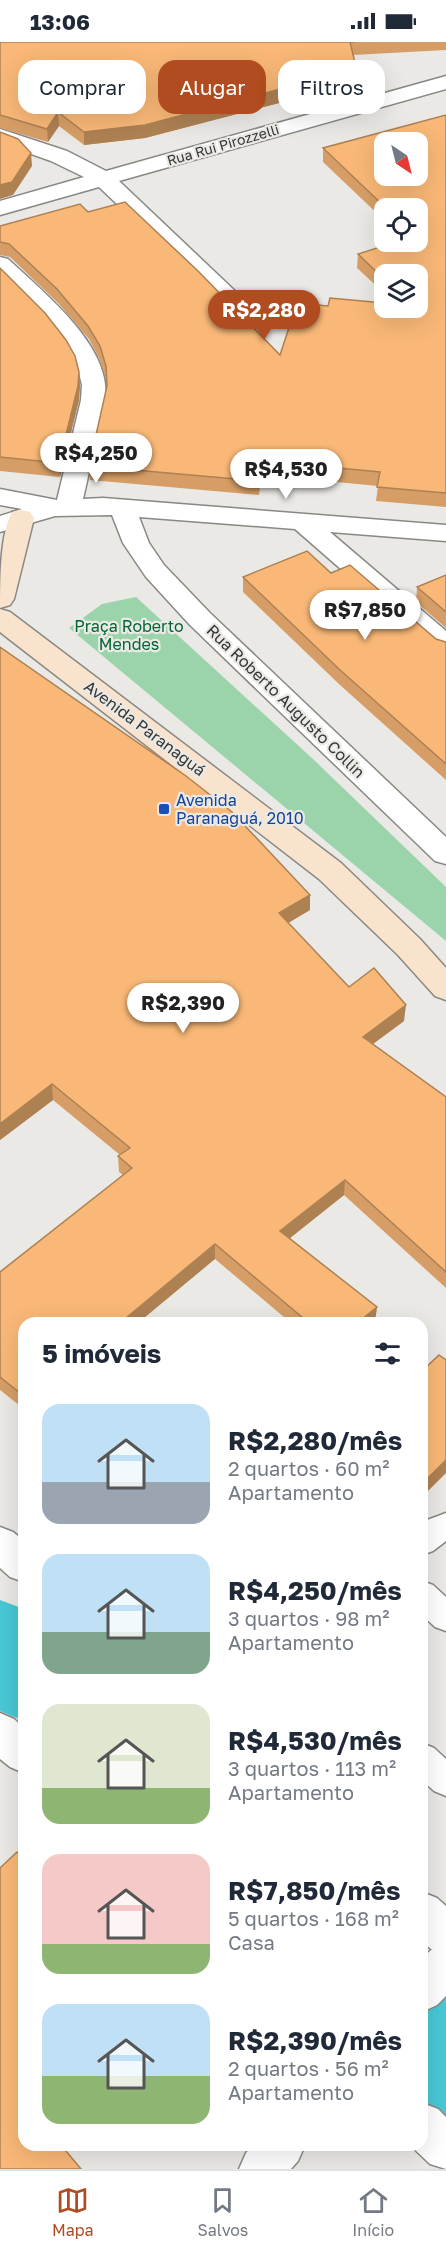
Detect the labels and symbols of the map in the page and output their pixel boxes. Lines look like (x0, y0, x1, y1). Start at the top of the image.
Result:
street label: Rua Rui Pirozzelli (165, 120, 281, 169)
north arrow (374, 132, 428, 186)
pin: R$2,280 (209, 290, 319, 341)
pin: R$4,250 (41, 433, 151, 484)
pin: R$4,530 (231, 449, 341, 500)
pin: R$7,850 (310, 590, 420, 641)
park label: Praça Roberto Mendes (74, 616, 184, 654)
street label: Rua Roberto Augusto Collin (203, 620, 369, 782)
street label: Avenida Paranaguá (80, 676, 210, 780)
place label: Avenida Paranaguá, 2010 (176, 790, 304, 828)
marker: Avenida Paranaguá, 2010 (157, 802, 171, 816)
pin: R$2,390 (128, 983, 238, 1034)

